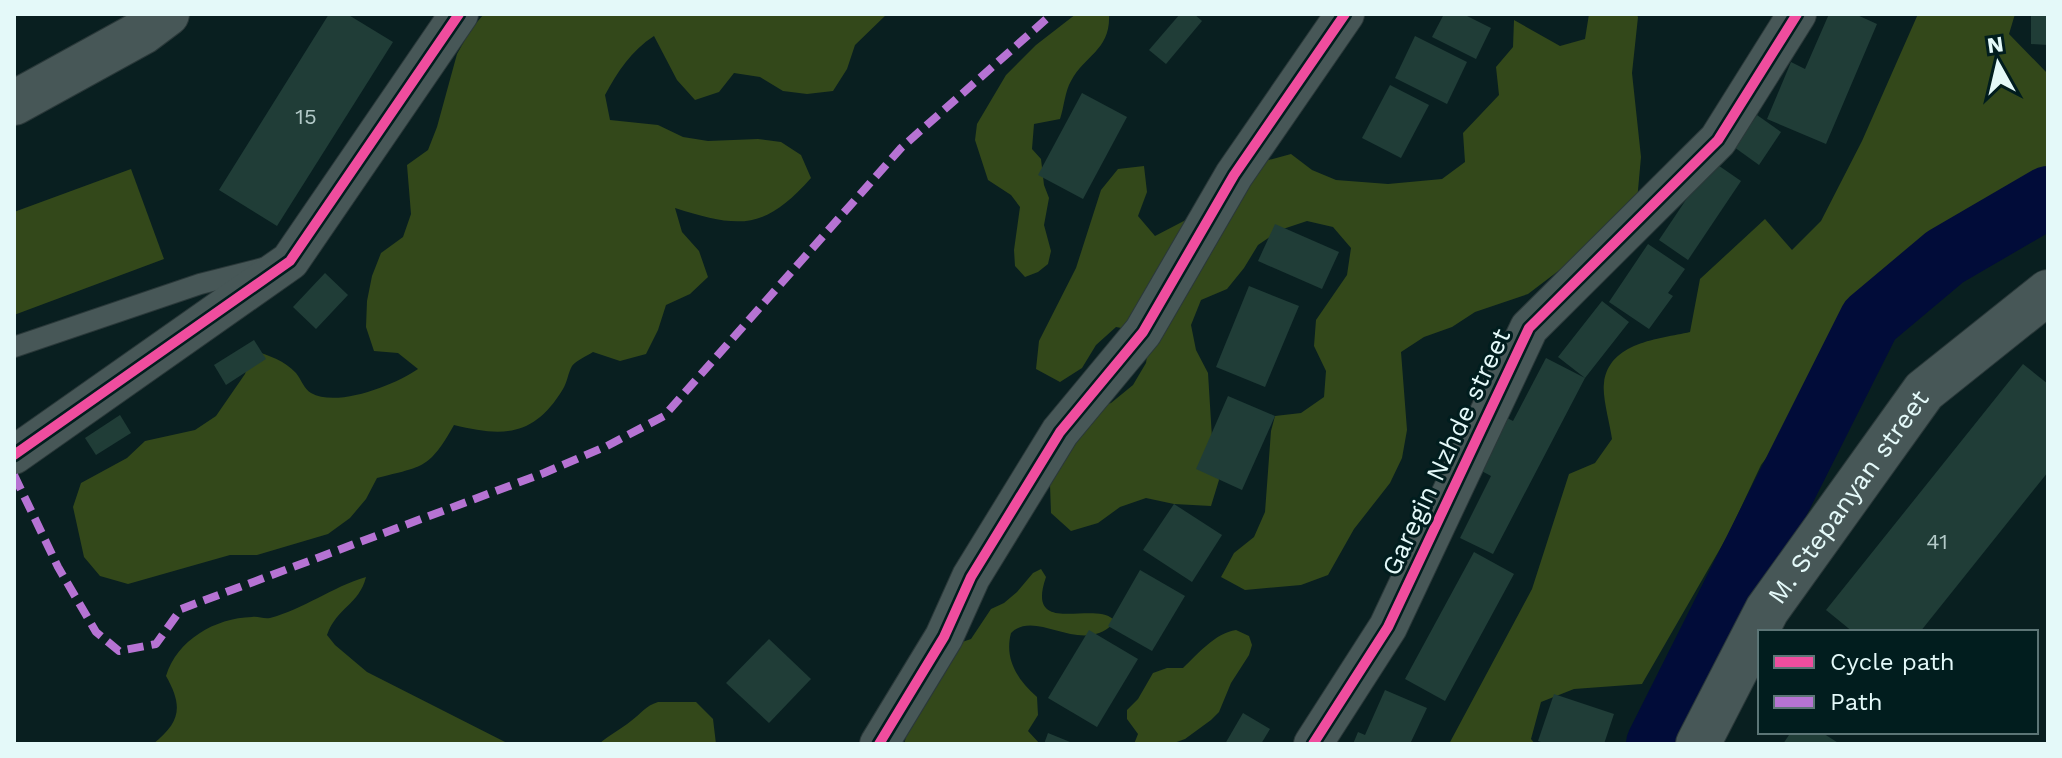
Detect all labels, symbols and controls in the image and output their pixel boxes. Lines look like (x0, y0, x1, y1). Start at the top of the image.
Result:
north arrow (1958, 24, 2038, 104)
text: N (1985, 31, 2005, 58)
house number: 15 (295, 104, 317, 129)
street label: Garegin Nzhde street (1376, 324, 1516, 580)
street label: M. Stepanyan street (1762, 384, 1935, 609)
house number: 41 (1926, 529, 1948, 554)
legend (1758, 630, 2038, 734)
text: Cycle path (1830, 648, 1955, 676)
text: Path (1830, 688, 1883, 716)

